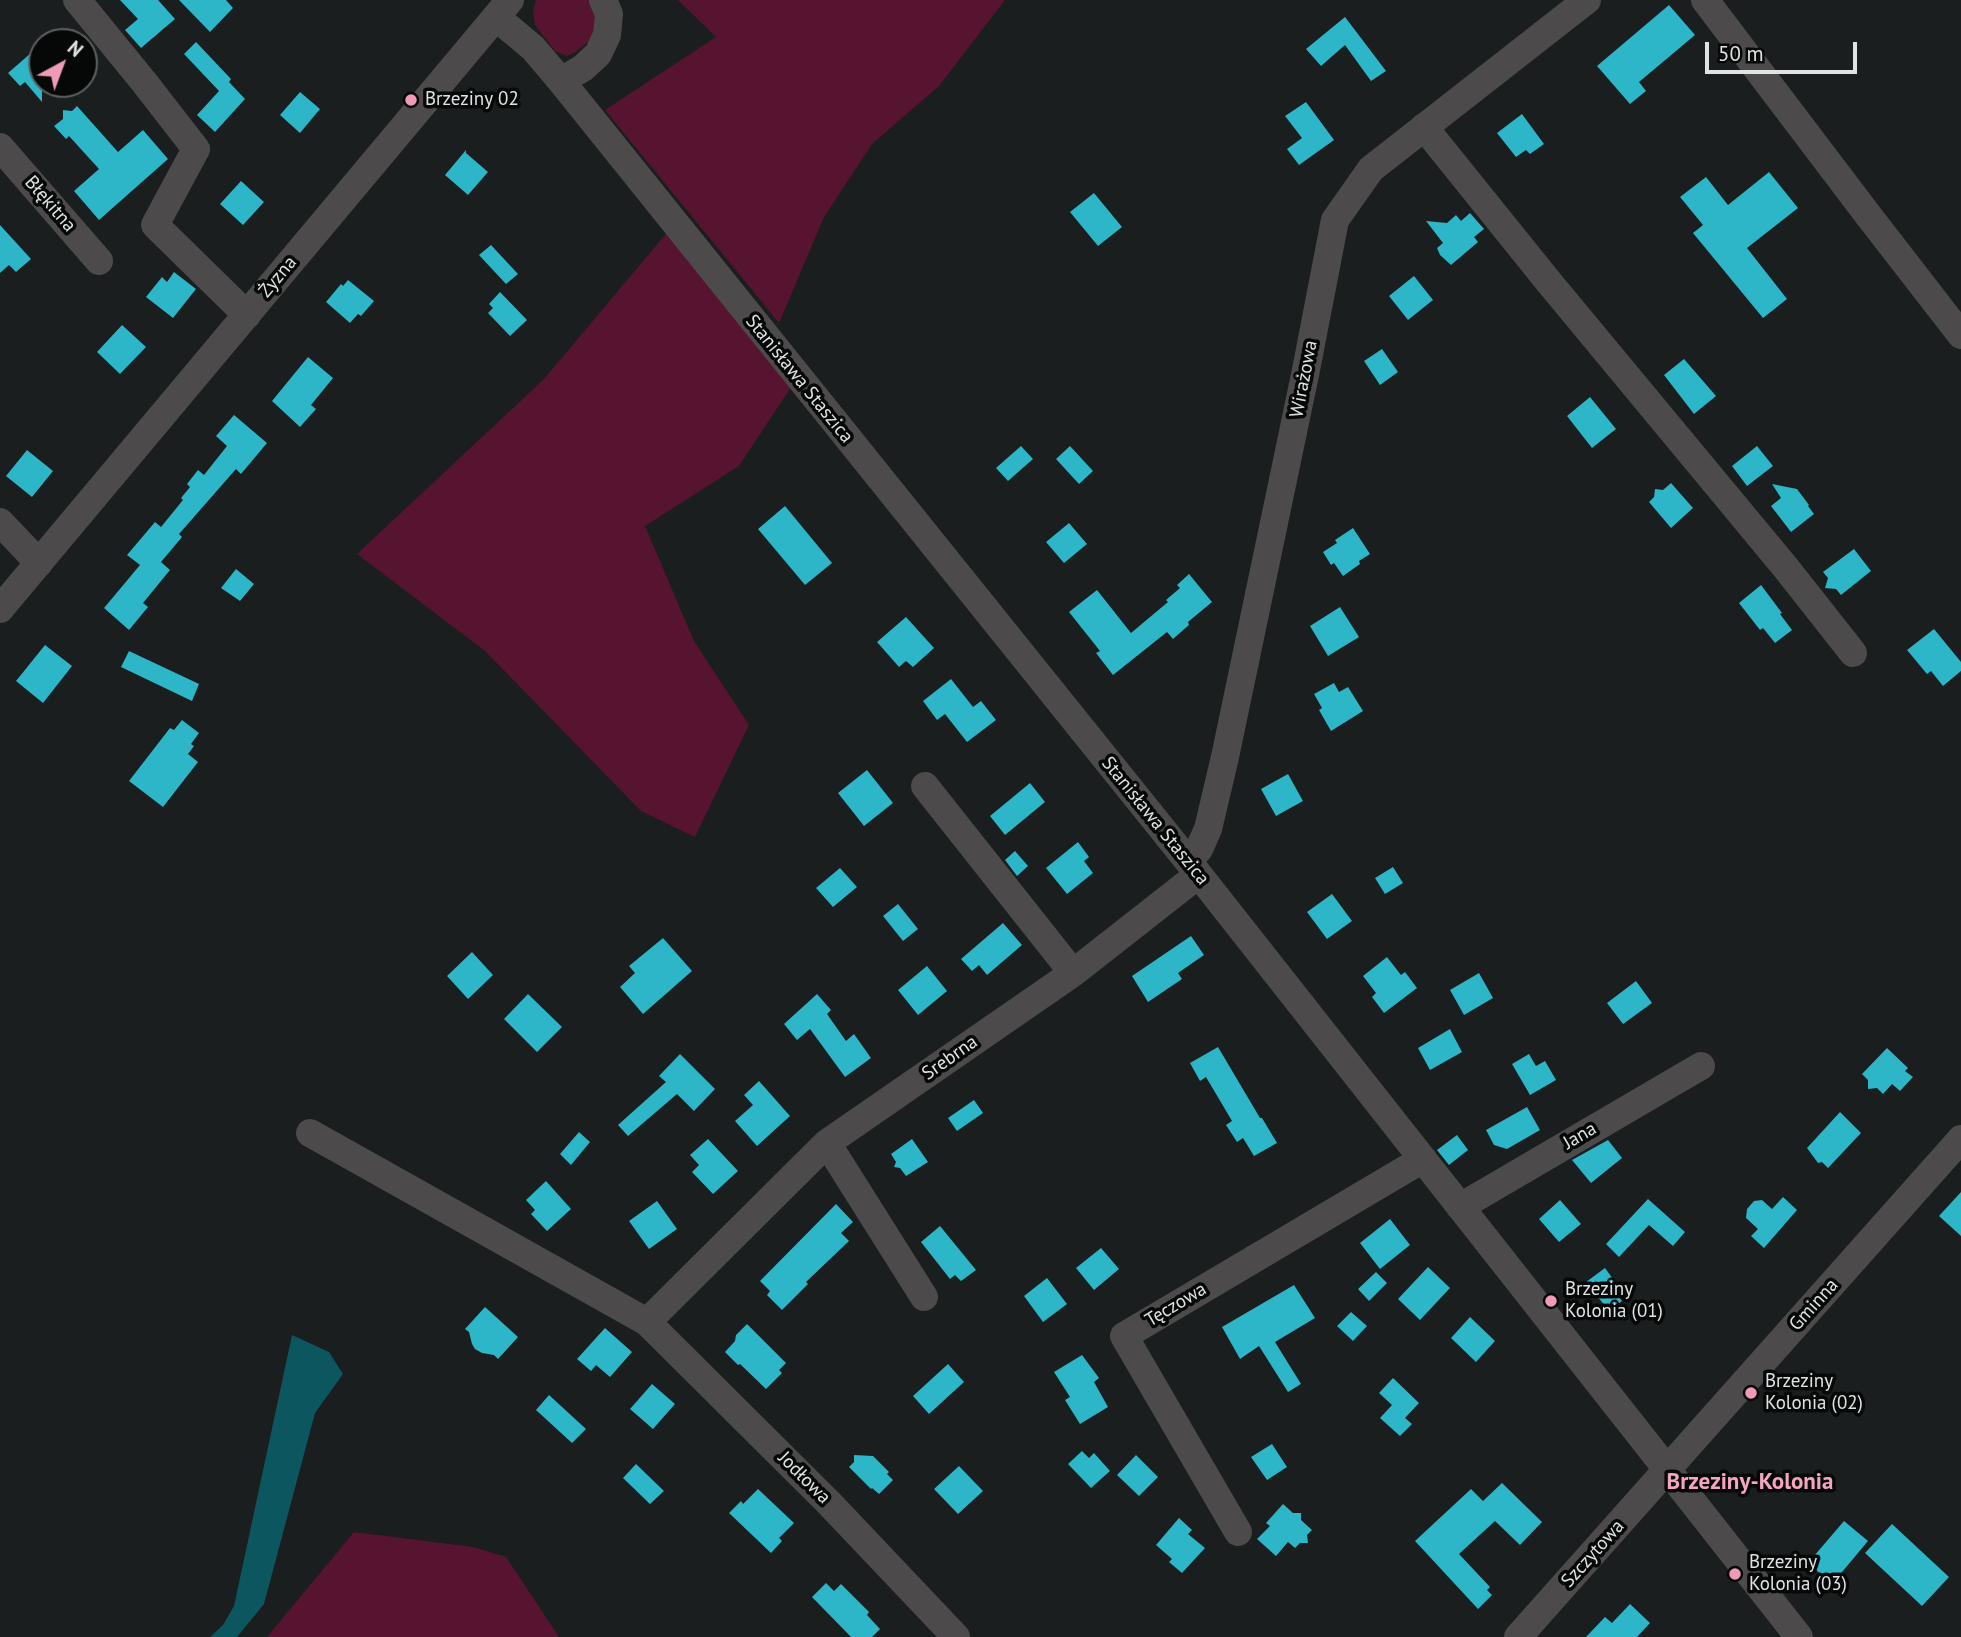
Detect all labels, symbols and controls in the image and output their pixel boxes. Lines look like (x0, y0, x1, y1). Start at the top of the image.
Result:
north arrow (28, 28, 98, 98)
scale bar (1709, 28, 1861, 72)
text: N (63, 36, 88, 62)
text: 50 m (1718, 40, 1764, 67)
place label: Brzeziny 02 (425, 89, 519, 111)
marker: Brzeziny 02 (403, 92, 419, 108)
street label: Błękitna (20, 171, 80, 237)
street label: Żyzna (254, 252, 302, 302)
street label: Stanisława Staszica (740, 310, 858, 448)
street label: Wirażowa (1285, 338, 1323, 420)
street label: Stanisława Staszica (1096, 752, 1214, 890)
street label: Srebrna (918, 1031, 982, 1085)
street label: Jana (1559, 1117, 1601, 1155)
street label: Gminna (1785, 1274, 1843, 1336)
street label: Tęczowa (1141, 1278, 1211, 1332)
place label: Brzeziny Kolonia (01) (1565, 1279, 1663, 1323)
marker: Brzeziny Kolonia (01) (1543, 1293, 1559, 1309)
place label: Brzeziny Kolonia (02) (1765, 1371, 1863, 1415)
marker: Brzeziny Kolonia (02) (1743, 1385, 1759, 1401)
street label: Jodłowa (773, 1447, 835, 1509)
district label: Brzeziny-Kolonia (1667, 1468, 1833, 1496)
street label: Szczytowa (1557, 1515, 1629, 1593)
place label: Brzeziny Kolonia (03) (1749, 1552, 1847, 1596)
marker: Brzeziny Kolonia (03) (1727, 1566, 1743, 1582)

